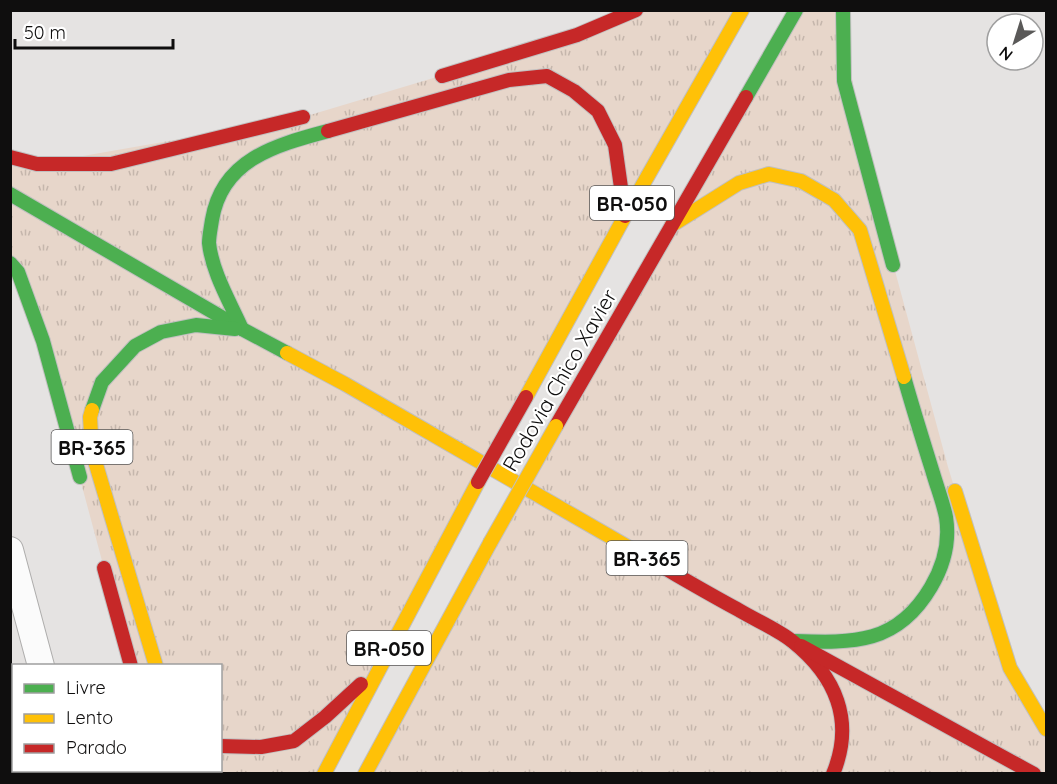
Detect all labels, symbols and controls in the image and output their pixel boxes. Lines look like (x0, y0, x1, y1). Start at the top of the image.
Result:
scale bar (15, 12, 172, 50)
north arrow (985, 12, 1045, 72)
text: 50 m (24, 21, 66, 44)
text: N (995, 42, 1017, 65)
road number: BR-050 (590, 186, 674, 220)
street label: Rodovia Chico Xavier (496, 284, 622, 476)
road number: BR-365 (52, 430, 132, 464)
road number: BR-365 (606, 541, 688, 575)
road number: BR-050 (347, 631, 431, 665)
legend (12, 664, 222, 772)
text: Livre (66, 676, 106, 699)
text: Lento (66, 706, 113, 729)
text: Parado (66, 736, 127, 759)

